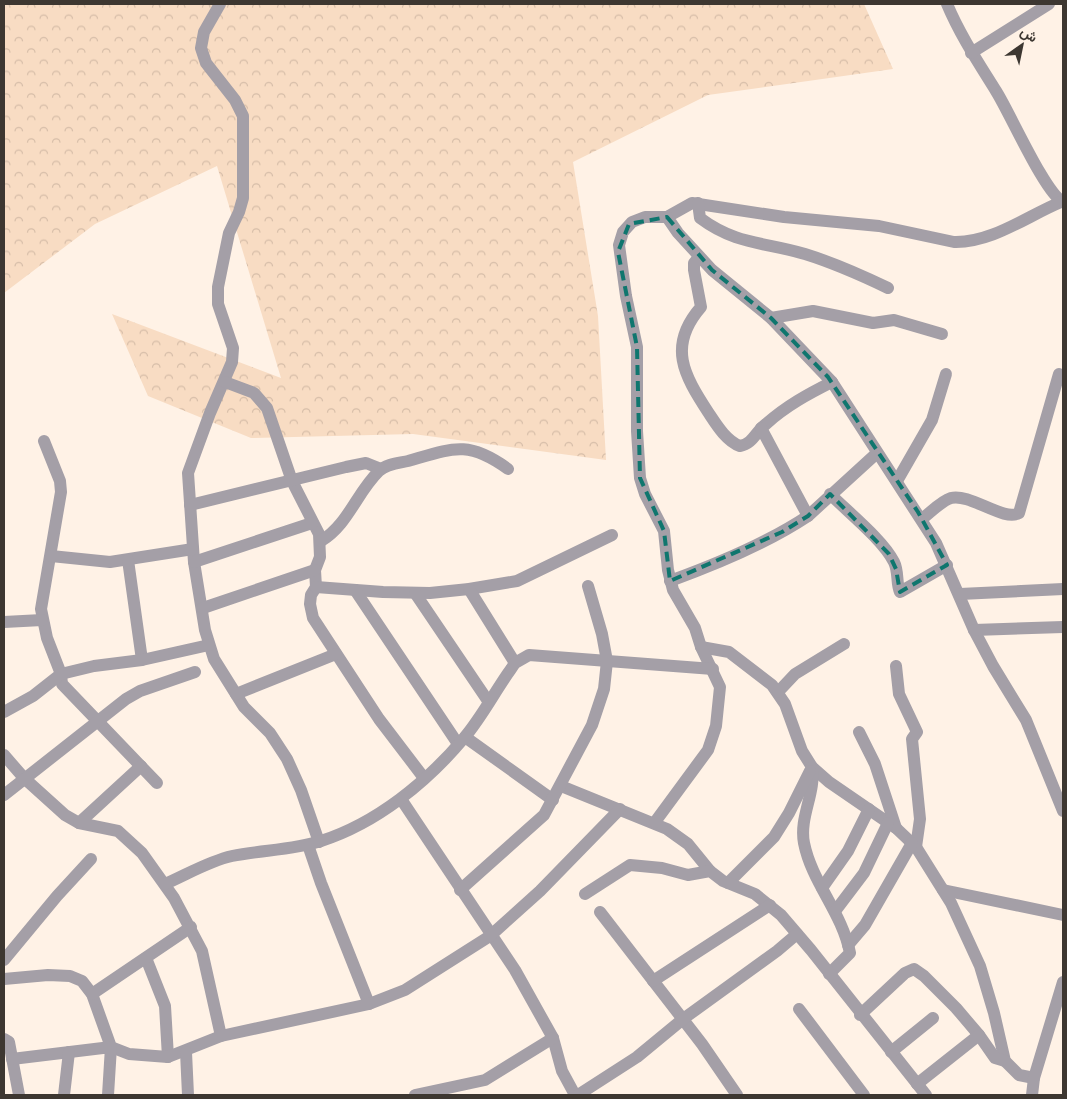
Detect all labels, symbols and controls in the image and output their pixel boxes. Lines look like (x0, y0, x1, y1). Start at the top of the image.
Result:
north arrow (997, 20, 1047, 70)
text: ش (1017, 21, 1042, 46)

